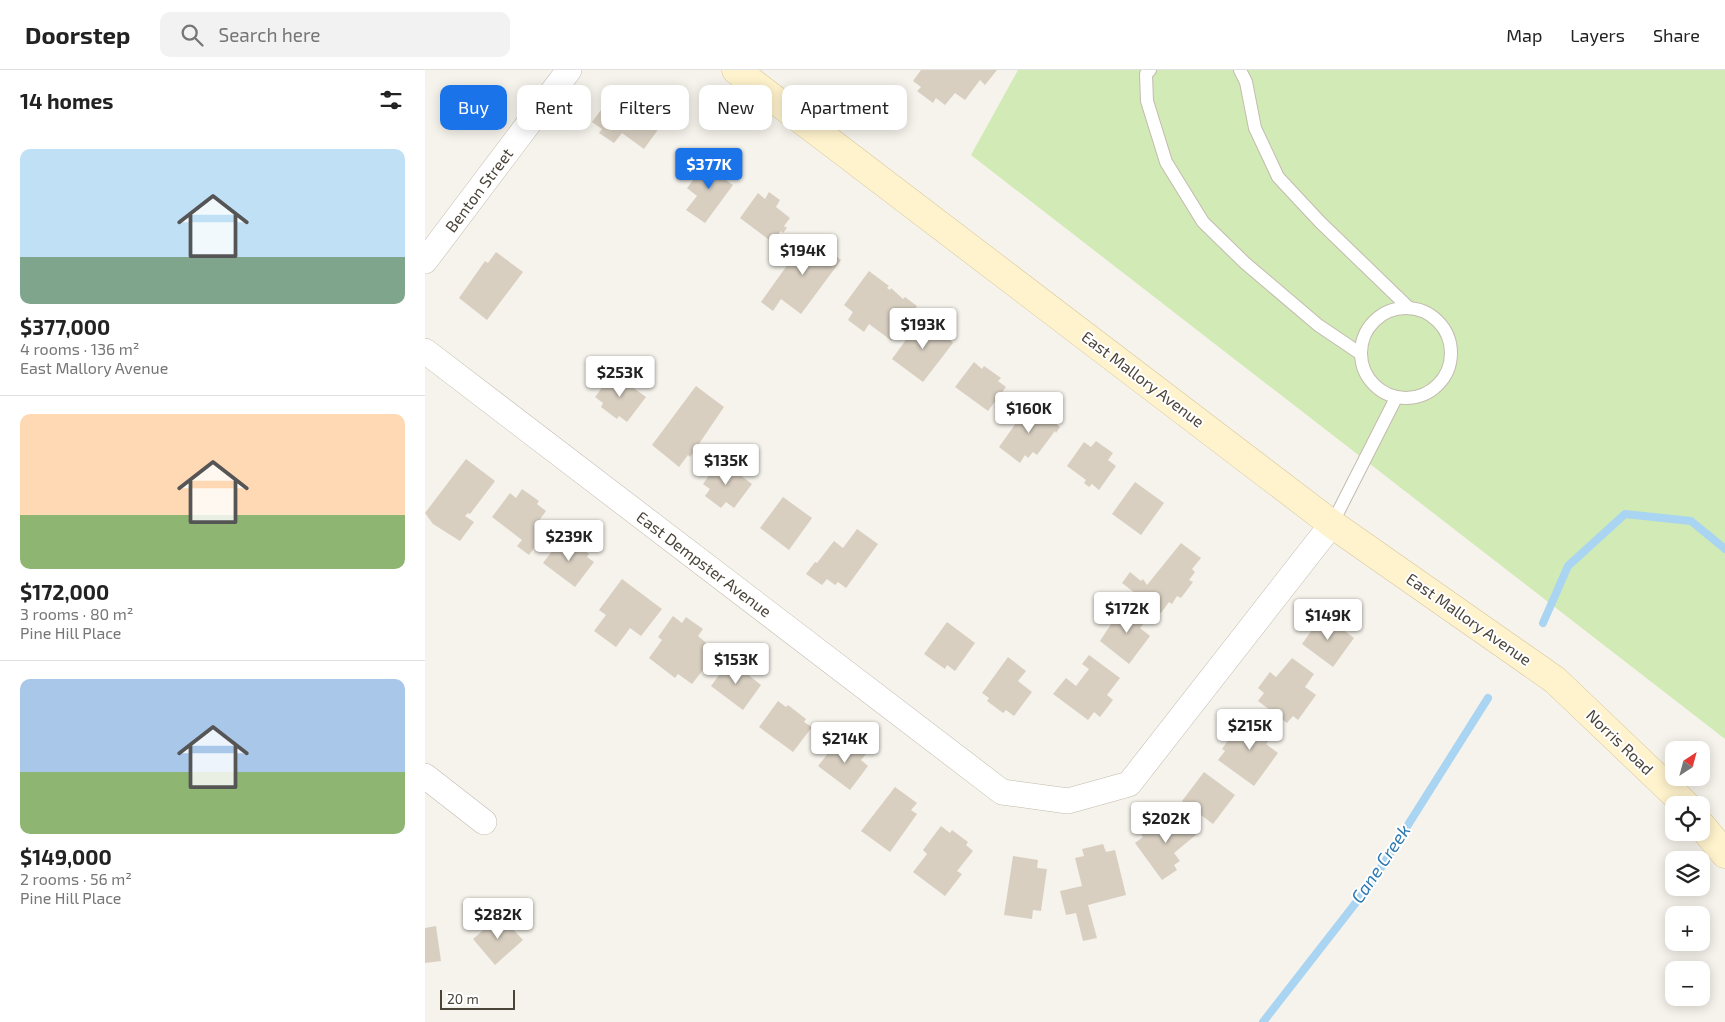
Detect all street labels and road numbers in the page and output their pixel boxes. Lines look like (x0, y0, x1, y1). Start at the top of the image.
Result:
street label: Benton Street (441, 144, 516, 235)
street label: East Mallory Avenue (1078, 326, 1208, 431)
street label: East Dempster Avenue (633, 507, 775, 620)
street label: East Mallory Avenue (1403, 568, 1535, 669)
street label: Norris Road (1583, 705, 1658, 778)

